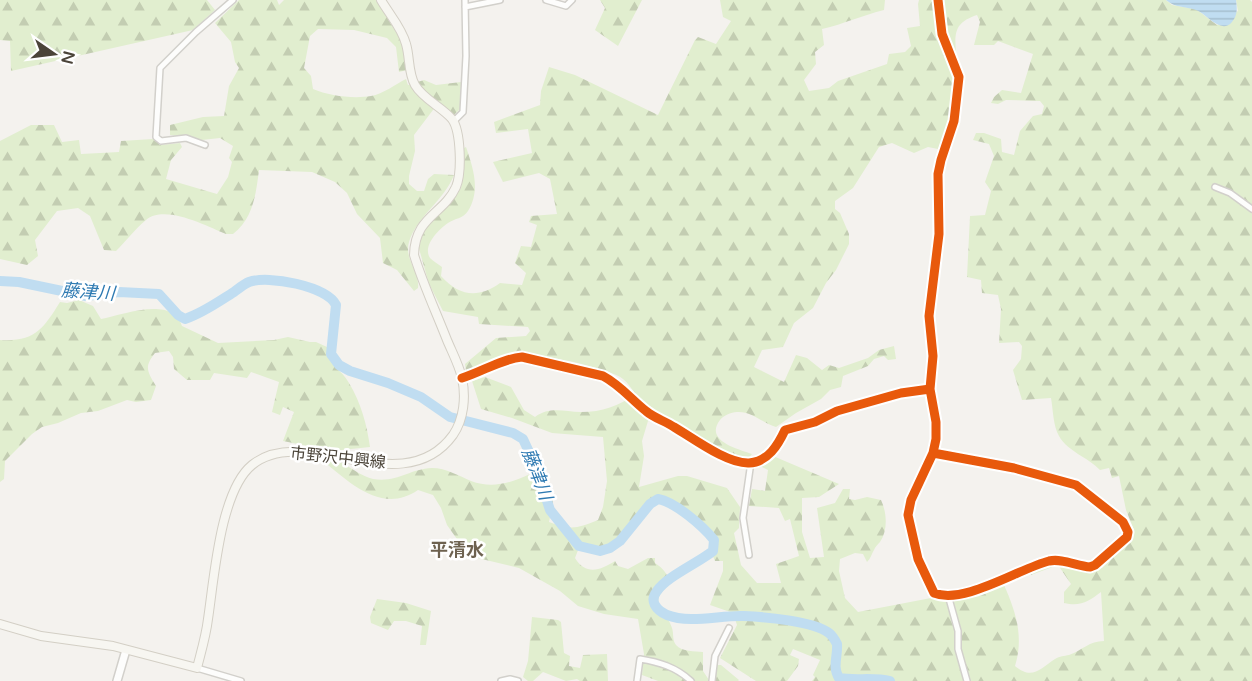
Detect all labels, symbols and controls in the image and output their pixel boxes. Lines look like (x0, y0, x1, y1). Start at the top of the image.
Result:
north arrow (24, 24, 84, 84)
text: N (56, 49, 79, 66)
water label: 藤津川 (60, 279, 118, 305)
street label: 市野沢中興線 (289, 443, 387, 473)
water label: 藤津川 (517, 445, 558, 505)
district label: 平清水 (430, 539, 484, 561)

